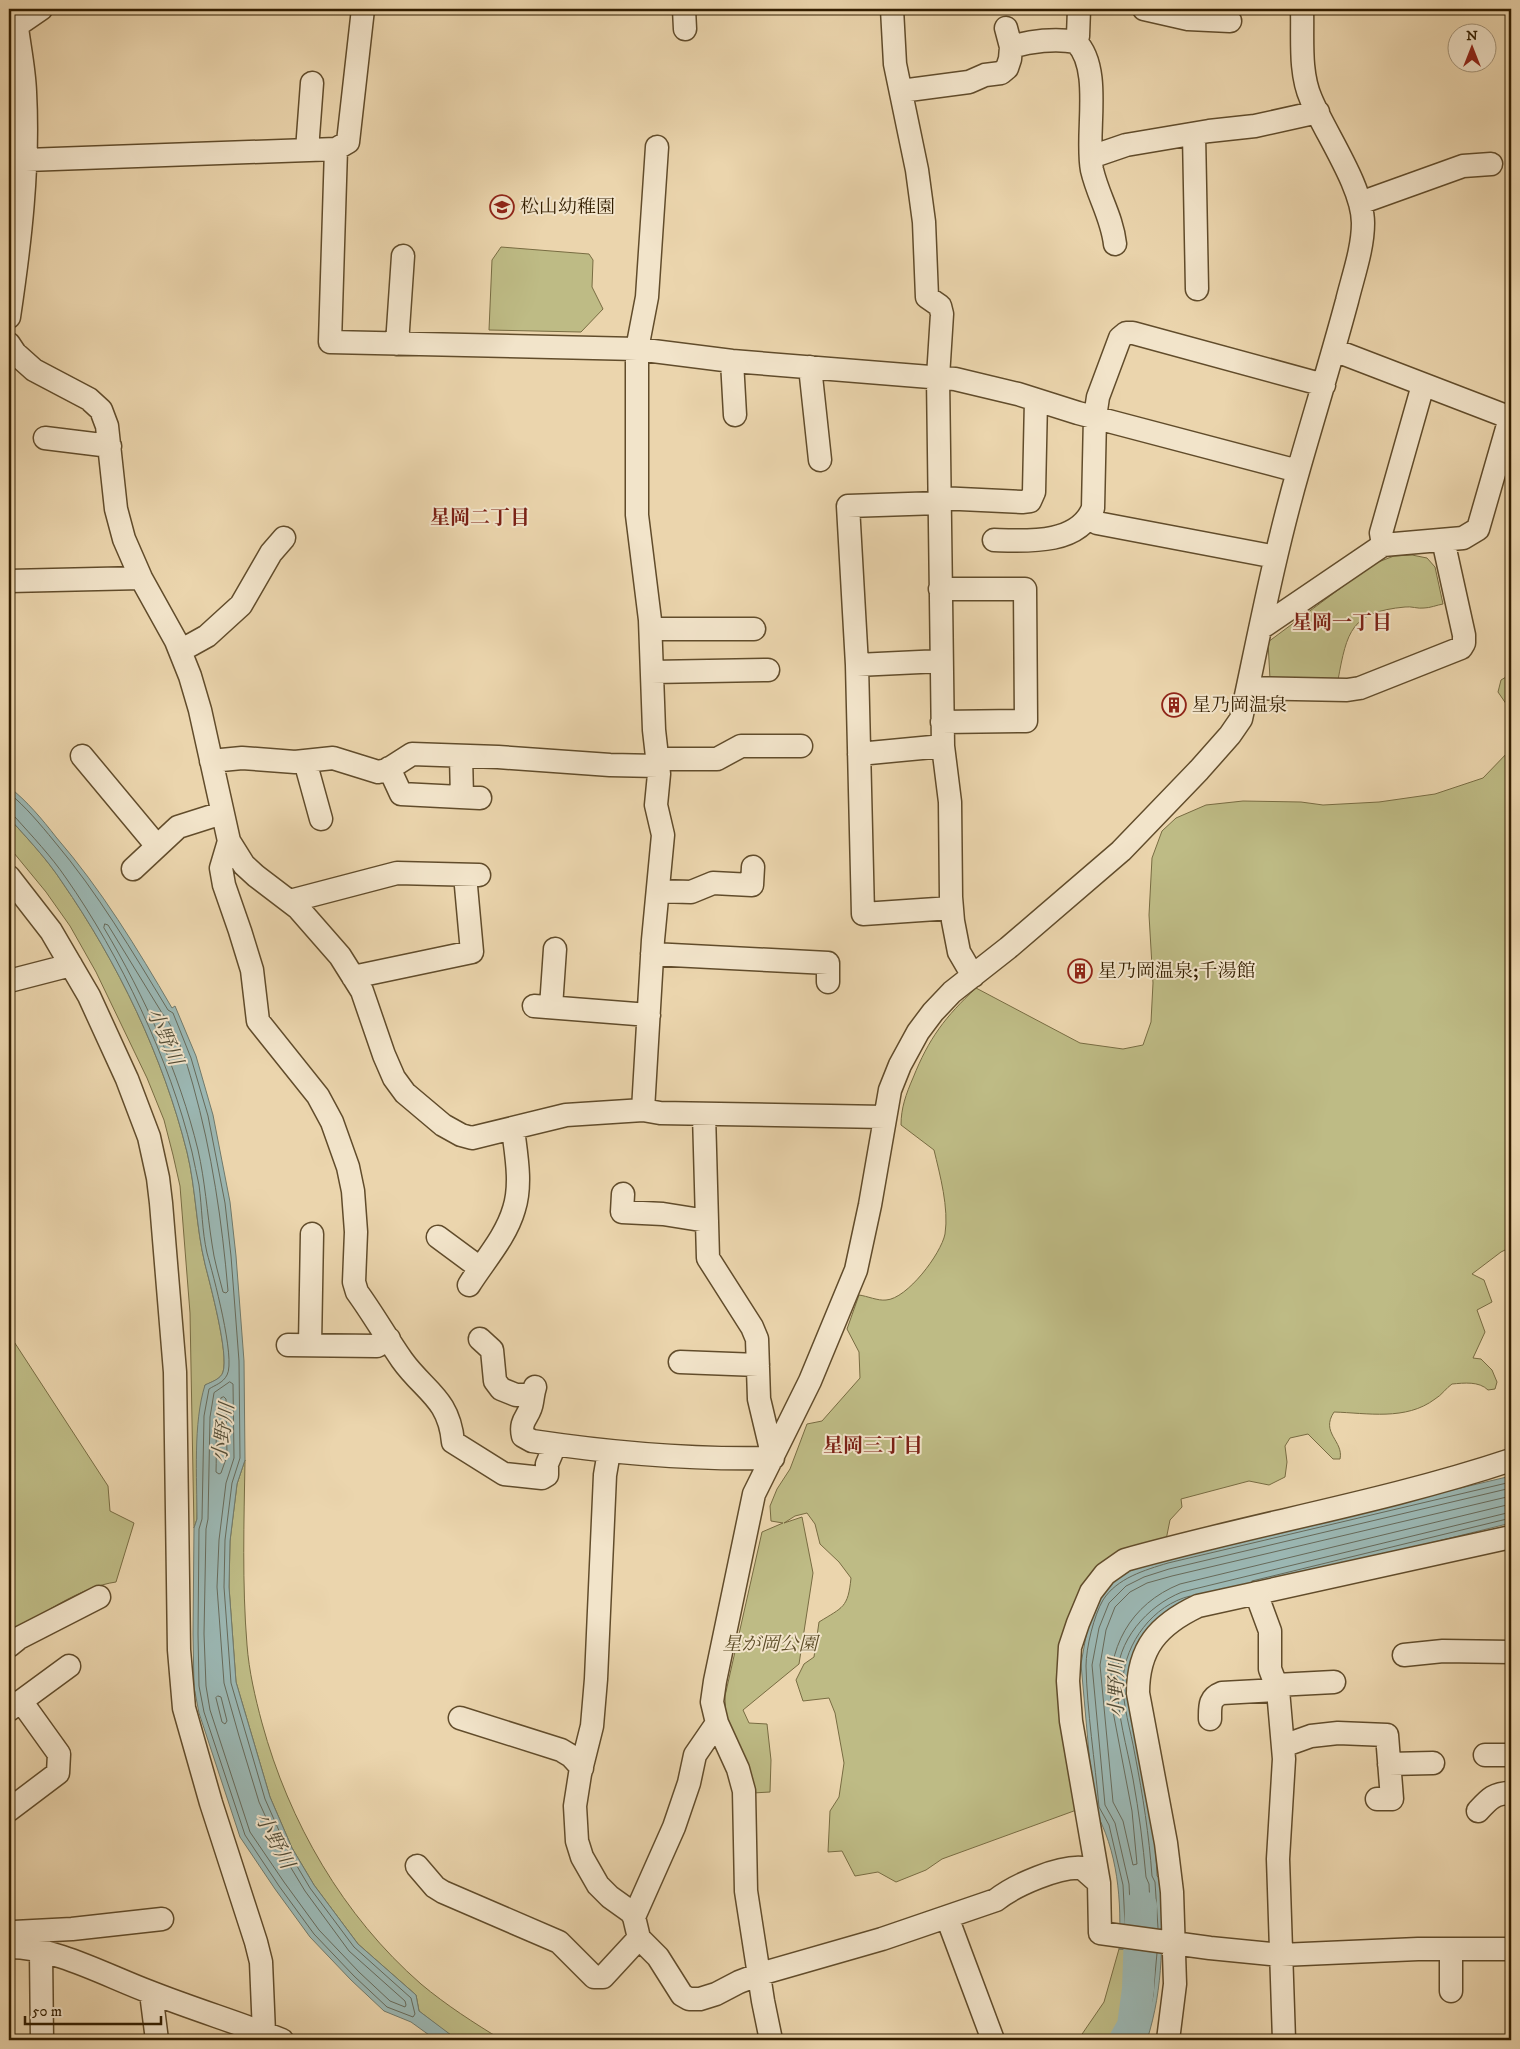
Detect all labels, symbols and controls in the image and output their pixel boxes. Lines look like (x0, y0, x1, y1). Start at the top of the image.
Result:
north arrow (1448, 22, 1498, 72)
text: N (1466, 27, 1478, 45)
school or university icon: 松山幼稚園 (489, 194, 515, 220)
place label: 松山幼稚園 (520, 196, 615, 219)
district label: 星岡二丁目 (430, 506, 530, 531)
district label: 星岡一丁目 (1292, 611, 1392, 636)
building icon: 星乃岡温泉 (1161, 692, 1187, 718)
place label: 星乃岡温泉 (1192, 694, 1287, 717)
building icon: 星乃岡温泉;千湯館 (1067, 958, 1093, 984)
place label: 星乃岡温泉;千湯館 (1098, 960, 1256, 983)
water label: 小野川 (140, 1005, 188, 1071)
water label: 小野川 (207, 1400, 241, 1464)
district label: 星岡三丁目 (823, 1434, 923, 1459)
park label: 星が岡公園 (722, 1633, 820, 1656)
water label: 小野川 (1105, 1656, 1130, 1718)
water label: 小野川 (249, 1809, 300, 1875)
scale bar (25, 1994, 161, 2026)
text: 50 m (32, 2002, 62, 2021)

